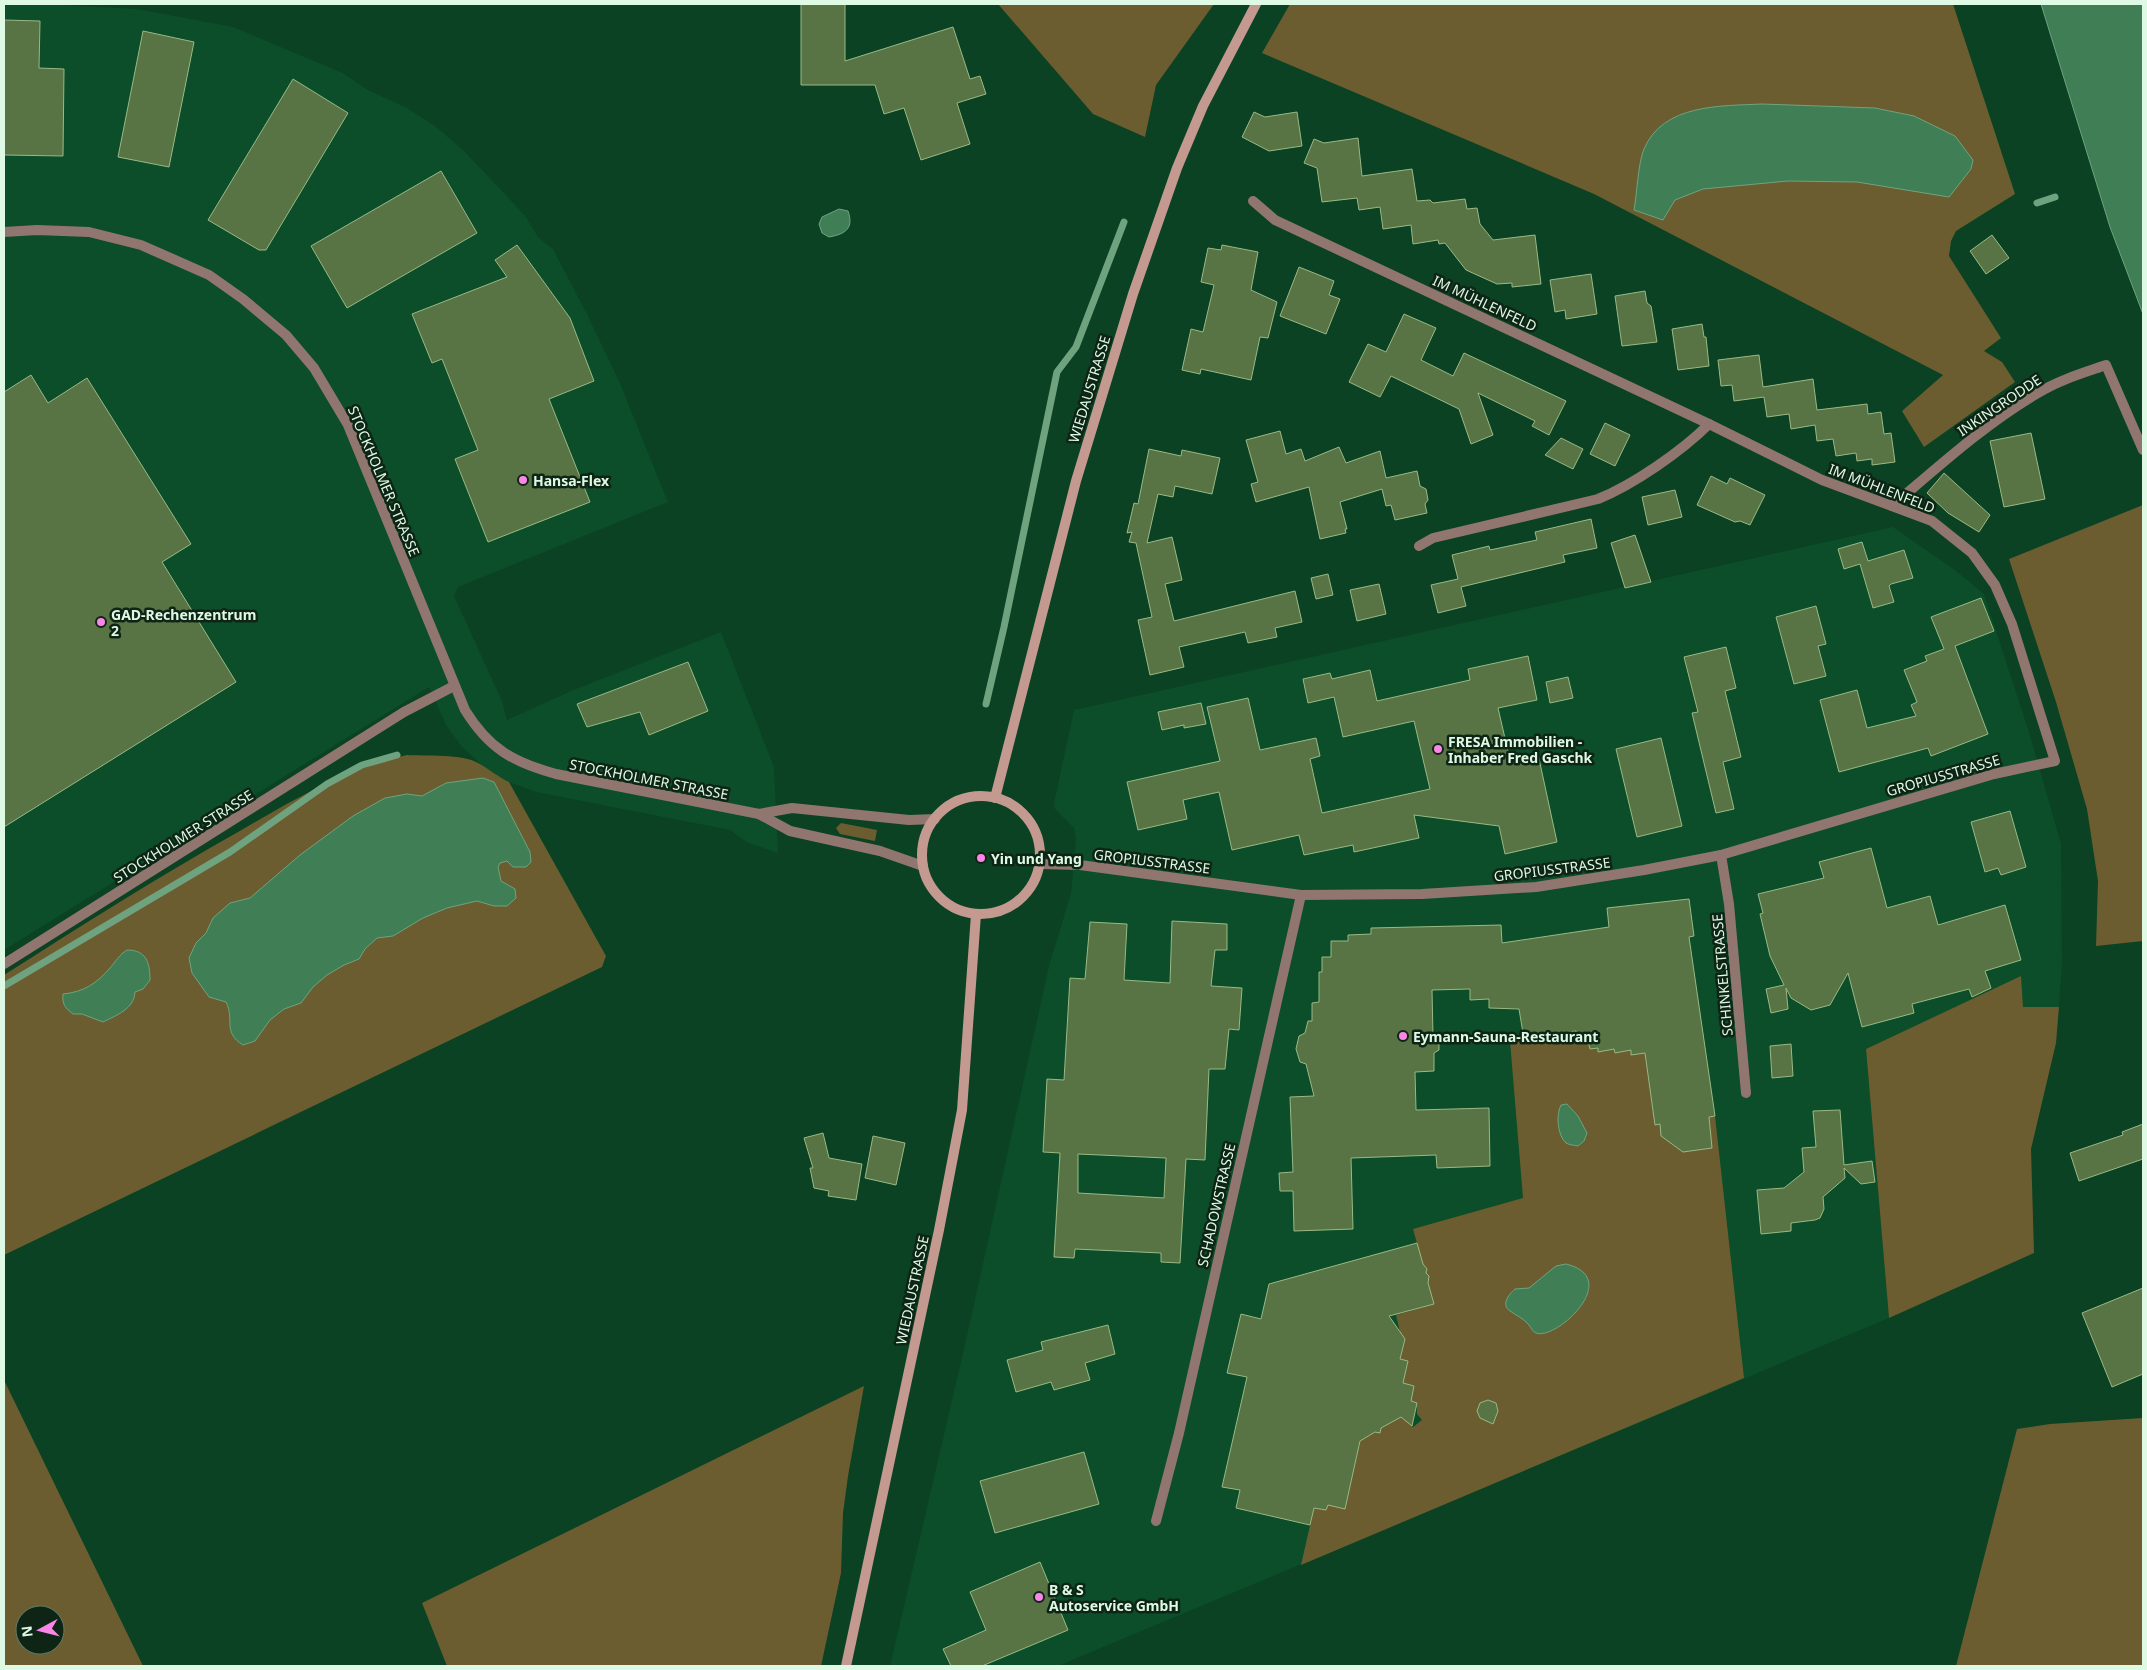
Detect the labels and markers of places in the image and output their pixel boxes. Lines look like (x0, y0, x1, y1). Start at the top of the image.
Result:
place label: Hansa-Flex (533, 471, 610, 490)
marker: Hansa-Flex (517, 474, 529, 486)
place label: GAD-Rechenzentrum 2 (111, 605, 256, 640)
marker: GAD-Rechenzentrum 2 (95, 616, 107, 628)
place label: FRESA Immobilien - Inhaber Fred Gaschk (1448, 732, 1593, 767)
marker: FRESA Immobilien - Inhaber Fred Gaschk (1432, 743, 1444, 755)
place label: Yin und Yang (991, 849, 1082, 868)
marker: Yin und Yang (975, 852, 987, 864)
place label: Eymann-Sauna-Restaurant (1413, 1027, 1598, 1046)
marker: Eymann-Sauna-Restaurant (1397, 1030, 1409, 1042)
place label: B & S Autoservice GmbH (1049, 1580, 1179, 1615)
marker: B & S Autoservice GmbH (1033, 1591, 1045, 1603)

